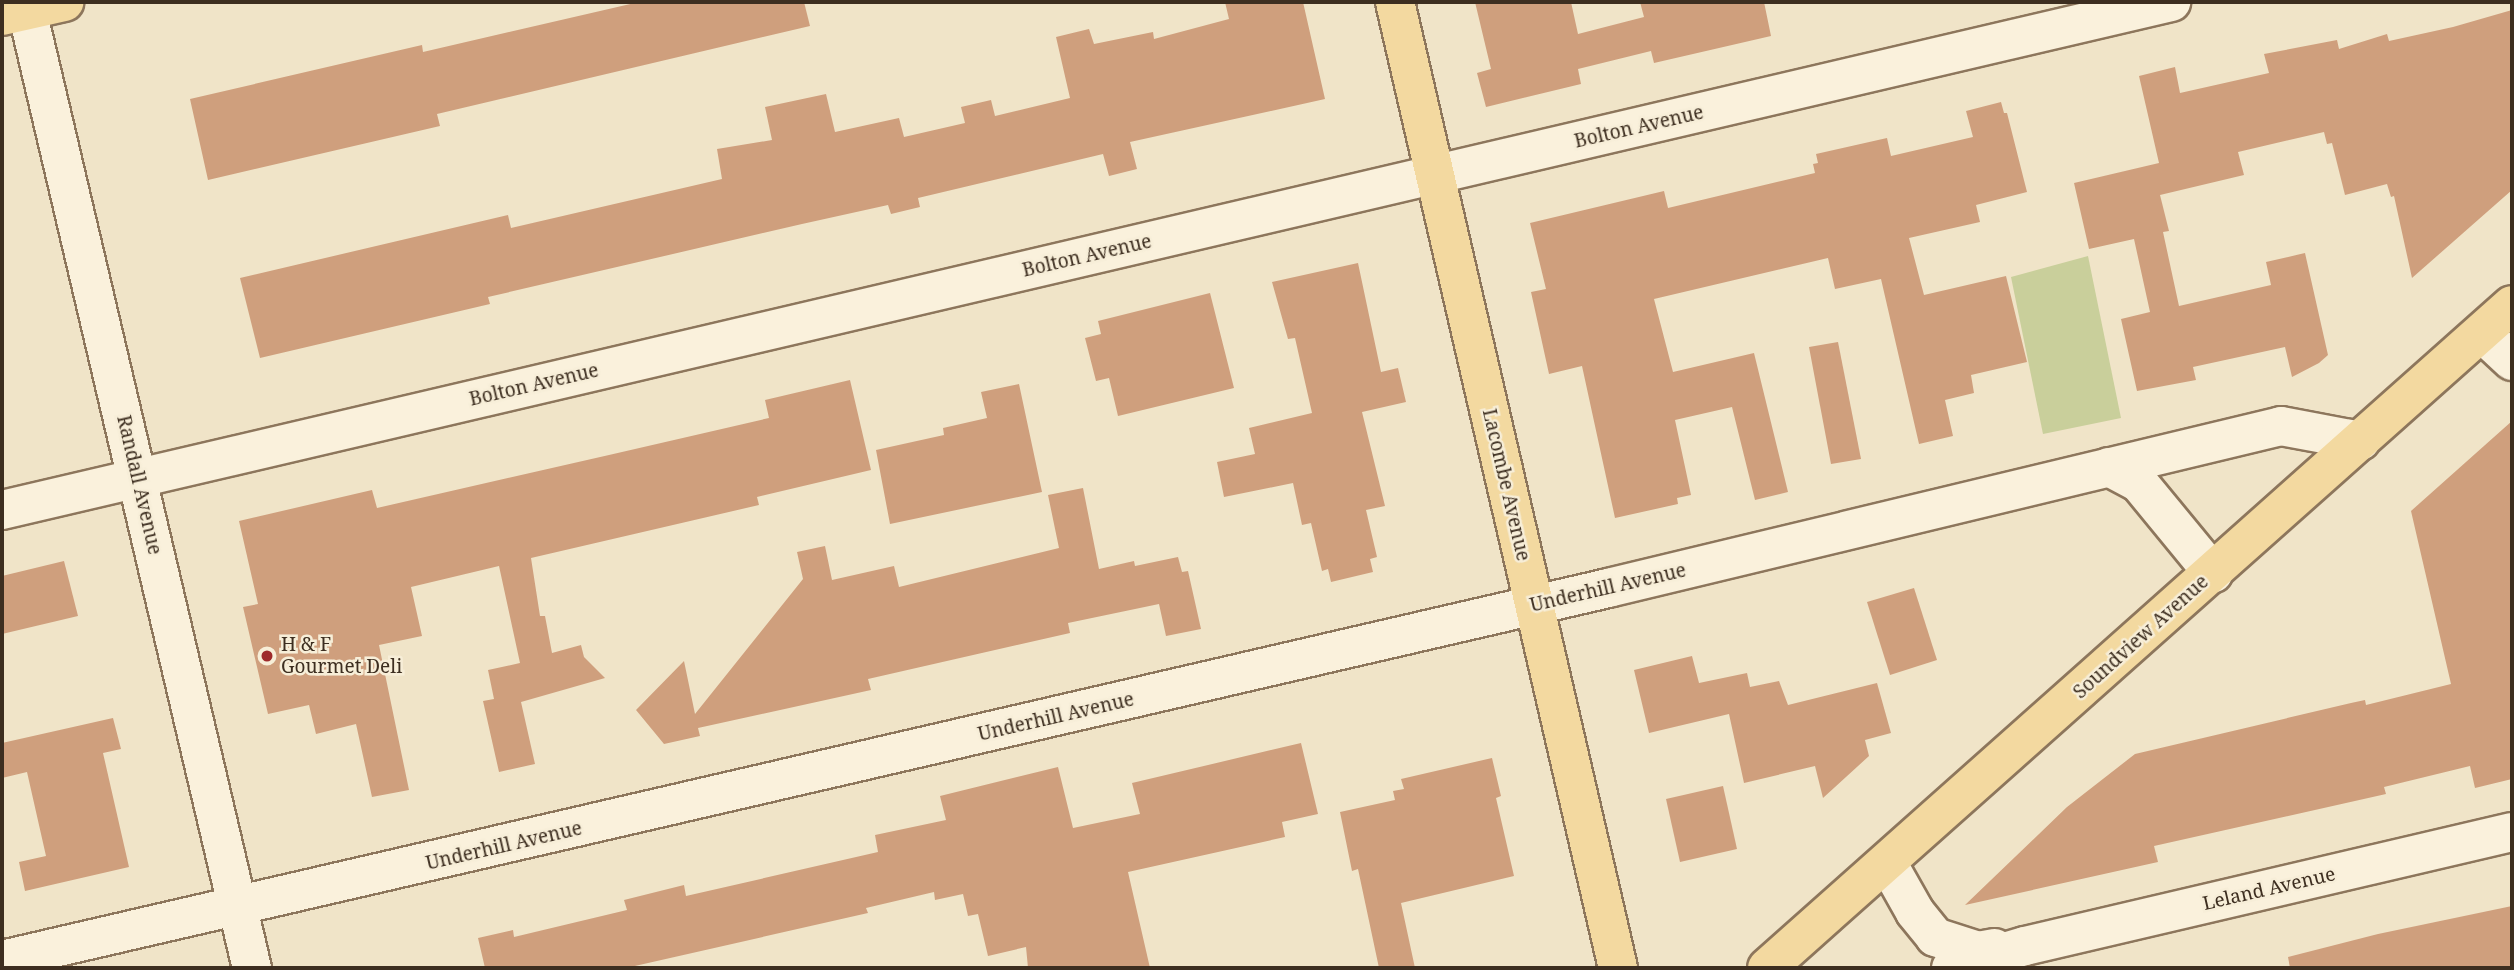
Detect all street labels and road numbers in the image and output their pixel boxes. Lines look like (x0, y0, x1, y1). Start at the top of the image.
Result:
street label: Bolton Avenue (1572, 101, 1706, 153)
street label: Bolton Avenue (1020, 230, 1154, 282)
street label: Bolton Avenue (467, 359, 601, 411)
street label: Lacombe Avenue (1477, 407, 1535, 563)
street label: Randall Avenue (112, 413, 166, 557)
street label: Underhill Avenue (1528, 559, 1688, 617)
street label: Soundview Avenue (2069, 570, 2213, 704)
street label: Underhill Avenue (976, 688, 1136, 746)
street label: Underhill Avenue (424, 817, 584, 875)
street label: Leland Avenue (2200, 863, 2338, 915)

